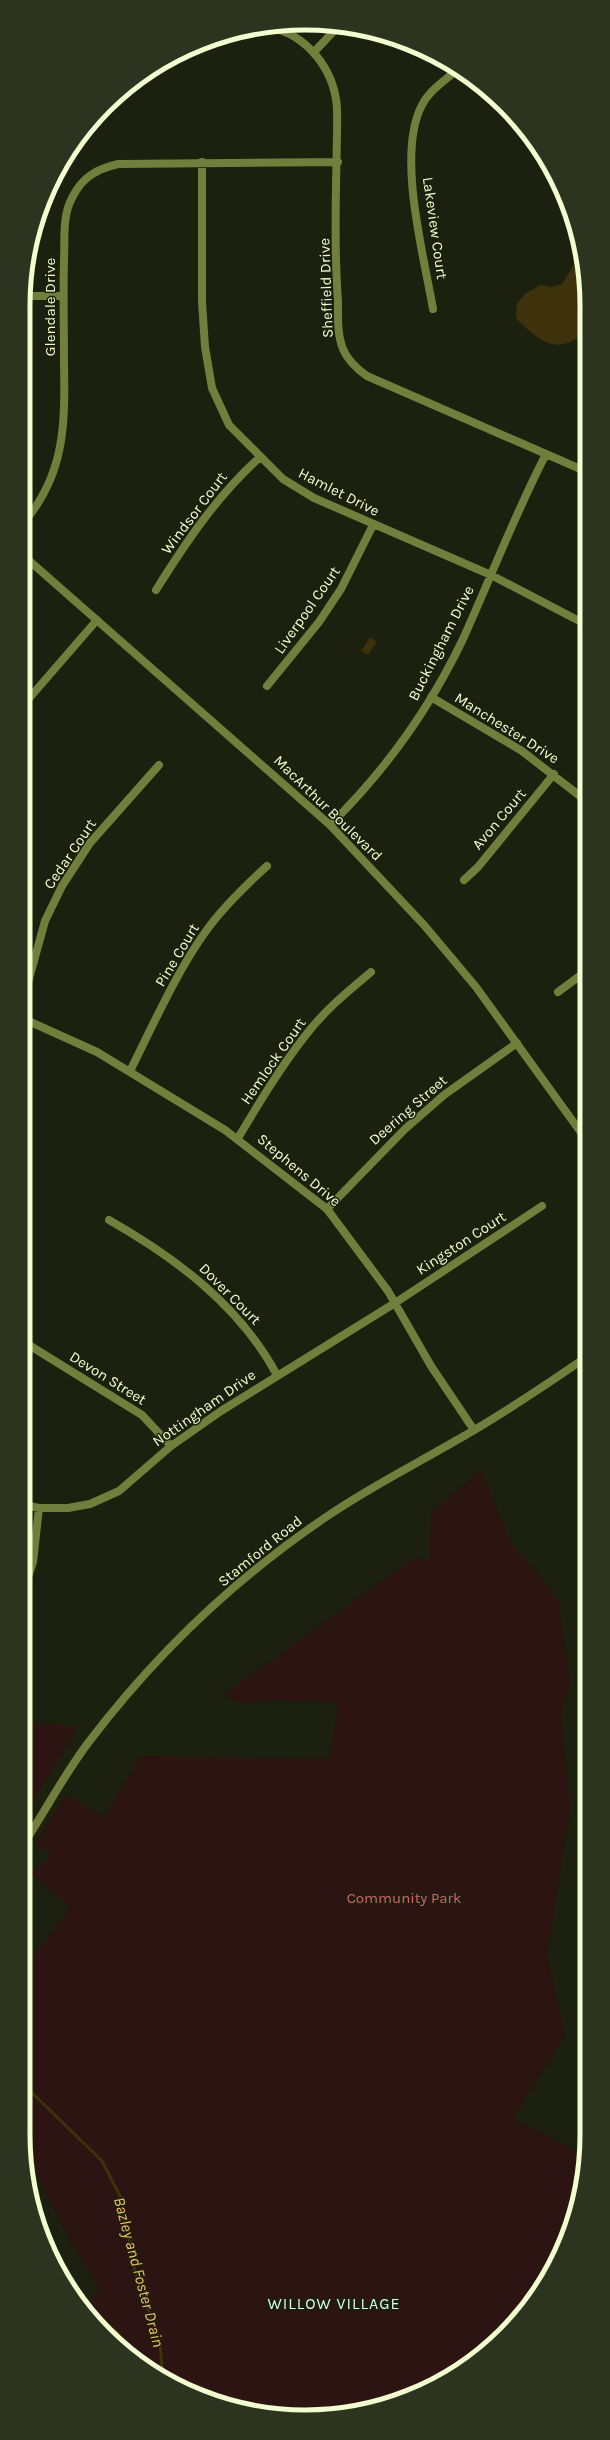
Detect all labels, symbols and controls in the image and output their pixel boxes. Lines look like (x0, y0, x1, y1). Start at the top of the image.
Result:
street label: Lakeview Court (419, 176, 451, 281)
street label: Sheffield Drive (315, 238, 337, 338)
street label: Glendale Drive (41, 258, 59, 356)
street label: Hamlet Drive (296, 464, 382, 520)
street label: Windsor Court (157, 468, 231, 558)
street label: Liverpool Court (270, 563, 344, 657)
street label: Buckingham Drive (404, 583, 478, 703)
street label: Manchester Drive (451, 689, 563, 767)
street label: MacArthur Boulevard (270, 751, 386, 865)
street label: Avon Court (468, 785, 530, 853)
street label: Cedar Court (40, 815, 100, 892)
street label: Pine Court (151, 920, 203, 990)
street label: Hemlock Court (237, 1014, 310, 1108)
street label: Deering Street (365, 1071, 451, 1149)
street label: Stephens Drive (254, 1130, 344, 1210)
street label: Kingston Court (413, 1207, 509, 1279)
street label: Dover Court (195, 1259, 265, 1329)
street label: Devon Street (66, 1347, 150, 1409)
street label: Nottingham Drive (149, 1366, 259, 1450)
street label: Stamford Road (214, 1512, 306, 1590)
park label: Community Park (347, 1889, 461, 1907)
water label: Bazley and Foster Drain (110, 2195, 168, 2349)
district label: WILLOW VILLAGE (267, 2294, 401, 2313)

